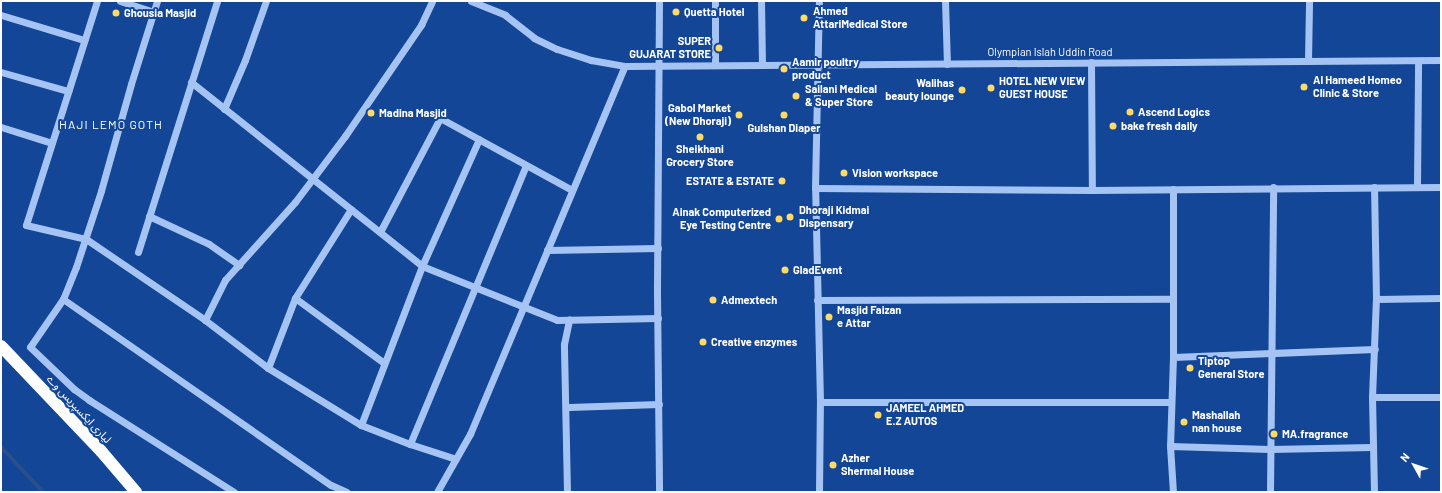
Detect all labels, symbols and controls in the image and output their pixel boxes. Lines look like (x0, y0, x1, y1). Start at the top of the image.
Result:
place label: Quetta Hotel (684, 5, 744, 19)
place label: Ahmed AttariMedical Store (813, 5, 908, 31)
place label: Ghousia Masjid (124, 6, 196, 20)
marker: Quetta Hotel (671, 7, 681, 17)
marker: Ghousia Masjid (111, 8, 121, 18)
marker: Ahmed AttariMedical Store (798, 12, 810, 24)
place label: SUPER GUJARAT STORE (629, 35, 711, 61)
marker: SUPER GUJARAT STORE (714, 43, 724, 53)
street label: Olympian Islah Uddin Road (988, 45, 1112, 59)
place label: Aamir poultry product (792, 56, 859, 82)
marker: Aamir poultry product (779, 64, 789, 74)
place label: Al Hameed Homeo Clinic & Store (1313, 74, 1402, 100)
place label: HOTEL NEW VIEW GUEST HOUSE (999, 75, 1085, 101)
place label: Walihas beauty lounge (885, 77, 954, 103)
marker: Al Hameed Homeo Clinic & Store (1298, 81, 1310, 93)
place label: Sailani Medical & Super Store (805, 83, 877, 109)
marker: HOTEL NEW VIEW GUEST HOUSE (986, 83, 996, 93)
marker: Walihas beauty lounge (957, 85, 967, 95)
marker: Sailani Medical & Super Store (790, 90, 802, 102)
place label: Gabol Market (New Dhoraji) (665, 102, 731, 128)
place label: Ascend Logics (1138, 105, 1210, 119)
place label: Madina Masjid (379, 106, 447, 120)
marker: Ascend Logics (1125, 107, 1135, 117)
marker: Madina Masjid (366, 108, 376, 118)
marker: Gabol Market (New Dhoraji) (734, 110, 744, 120)
marker: Gulshan Diaper (779, 110, 789, 120)
district label: HAJI LEMO GOTH (59, 118, 163, 132)
place label: bake fresh daily (1121, 119, 1198, 133)
place label: Gulshan Diaper (748, 121, 820, 135)
marker: bake fresh daily (1108, 121, 1118, 131)
marker: Sheikhani Grocery Store (695, 132, 705, 142)
place label: Sheikhani Grocery Store (666, 143, 734, 169)
place label: Vision workspace (852, 166, 938, 180)
marker: Vision workspace (839, 168, 849, 178)
place label: ESTATE & ESTATE (686, 174, 774, 188)
marker: ESTATE & ESTATE (777, 176, 787, 186)
place label: Dhoraji Kidmai Dispensary (799, 204, 869, 230)
place label: Ainak Computerized Eye Testing Centre (672, 206, 771, 232)
marker: Dhoraji Kidmai Dispensary (784, 211, 796, 223)
marker: Ainak Computerized Eye Testing Centre (774, 214, 784, 224)
place label: GladEvent (793, 263, 842, 277)
marker: GladEvent (780, 265, 790, 275)
place label: Admextech (721, 293, 777, 307)
marker: Admextech (708, 295, 718, 305)
place label: Masjid Faizan e Attar (837, 304, 901, 330)
marker: Masjid Faizan e Attar (824, 312, 834, 322)
place label: Creative enzymes (711, 335, 797, 349)
marker: Creative enzymes (698, 337, 708, 347)
place label: Tiptop General Store (1198, 355, 1264, 381)
marker: Tiptop General Store (1185, 363, 1195, 373)
street label: لیاری ایکسپریس وے (44, 372, 114, 446)
place label: JAMEEL AHMED E.Z AUTOS (886, 402, 964, 428)
place label: Mashallah nan house (1192, 409, 1242, 435)
marker: JAMEEL AHMED E.Z AUTOS (873, 410, 883, 420)
marker: Mashallah nan house (1179, 417, 1189, 427)
place label: MA.fragrance (1282, 427, 1348, 441)
marker: MA.fragrance (1269, 429, 1279, 439)
north arrow (1394, 445, 1434, 485)
text: N (1397, 450, 1412, 464)
place label: Azher Shermal House (841, 452, 914, 478)
marker: Azher Shermal House (828, 460, 838, 470)

